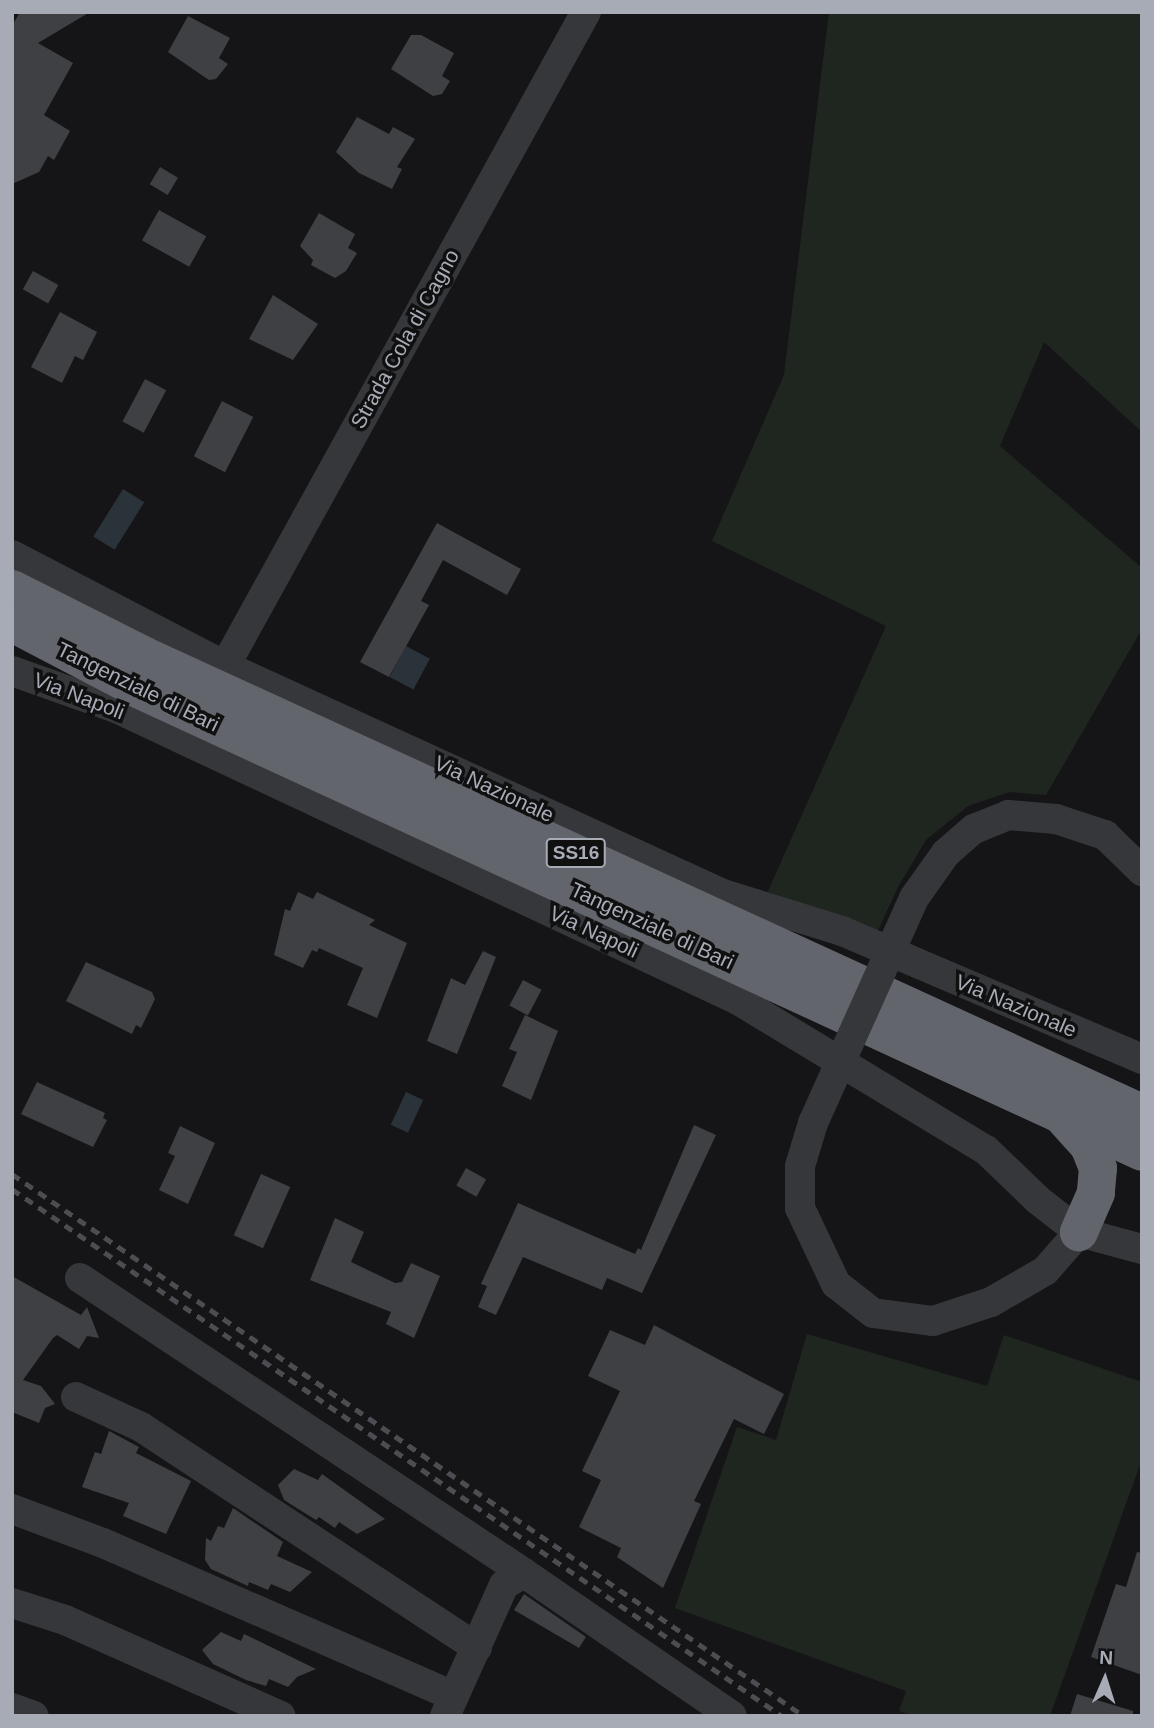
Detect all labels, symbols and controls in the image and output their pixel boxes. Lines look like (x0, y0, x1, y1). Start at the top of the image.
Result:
street label: Strada Cola di Cagno (345, 245, 465, 433)
street label: Tangenziale di Bari (53, 637, 223, 737)
street label: Via Napoli (30, 667, 128, 725)
street label: Via Nazionale (430, 750, 558, 828)
road number: SS16 (544, 838, 608, 868)
street label: Tangenziale di Bari (566, 877, 738, 975)
street label: Via Napoli (545, 900, 643, 964)
street label: Via Nazionale (952, 969, 1080, 1043)
north arrow (1070, 1644, 1140, 1714)
text: N (1099, 1647, 1114, 1668)

